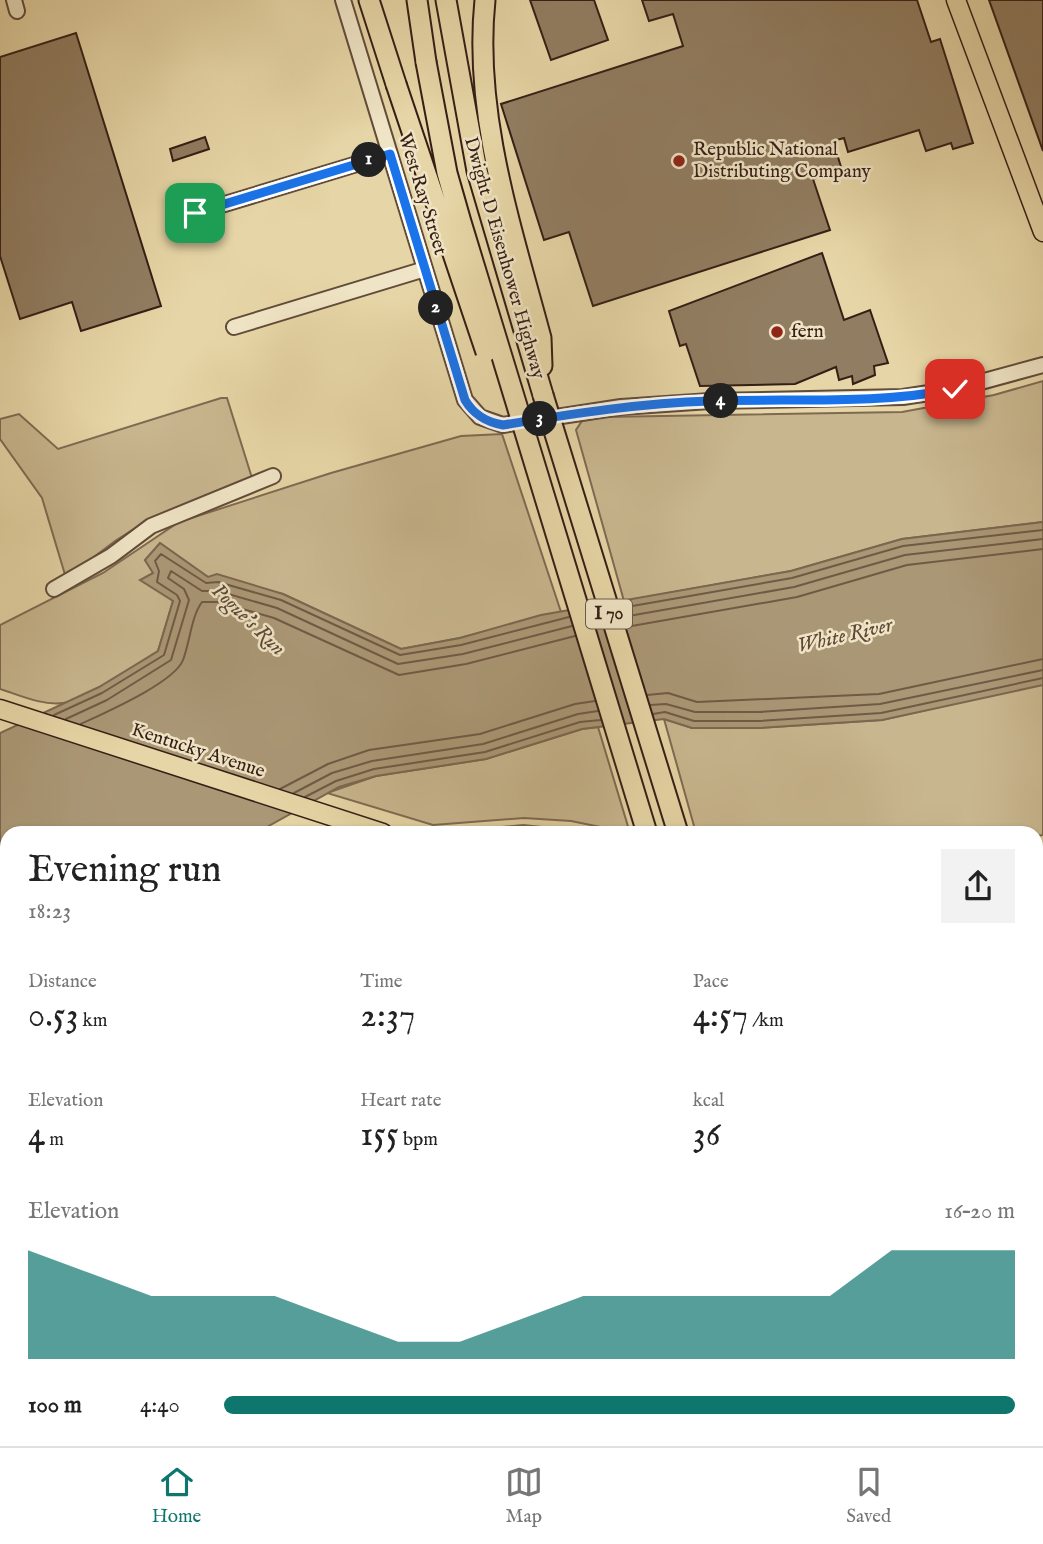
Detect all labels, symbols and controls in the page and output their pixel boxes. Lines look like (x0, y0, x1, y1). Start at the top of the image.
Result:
street label: West Ray Street (392, 130, 452, 258)
street label: Dwight D Eisenhower Highway (458, 134, 550, 382)
place label: Republic National Distributing Company (693, 138, 872, 184)
pin: 1 (352, 142, 386, 178)
text: 1 (365, 147, 372, 171)
marker: Republic National Distributing Company (671, 153, 687, 169)
pin (165, 183, 225, 243)
icon: arrive (176, 194, 214, 232)
pin: 2 (418, 290, 453, 326)
text: 2 (431, 295, 440, 319)
place label: fern (791, 320, 824, 344)
marker: fern (769, 324, 785, 340)
pin (925, 359, 985, 419)
icon: check (936, 370, 974, 408)
pin: 4 (704, 384, 738, 418)
text: 4 (716, 388, 725, 412)
pin: 3 (522, 402, 558, 436)
text: 3 (536, 406, 543, 430)
water label: Pogue's Run (205, 578, 291, 662)
road number: I 70 (586, 600, 632, 628)
water label: White River (795, 612, 896, 660)
street label: Kentucky Avenue (128, 718, 268, 784)
text: Evening run (28, 847, 222, 895)
button: share (941, 849, 1015, 923)
text: 18:23 (28, 897, 71, 926)
text: Distance (28, 970, 97, 994)
text: Time (360, 970, 403, 994)
text: Pace (693, 970, 729, 994)
text: 0.53 (28, 994, 78, 1039)
text: 2:37 (360, 994, 415, 1039)
text: 4:57 (693, 994, 748, 1039)
text: km (78, 1009, 107, 1033)
text: /km (748, 1009, 784, 1033)
text: Elevation (28, 1089, 103, 1113)
text: Heart rate (360, 1089, 441, 1113)
text: kcal (693, 1089, 724, 1113)
text: 4 (28, 1113, 45, 1158)
text: 155 (360, 1113, 399, 1158)
text: 36 (693, 1113, 721, 1158)
text: m (45, 1128, 64, 1152)
text: bpm (399, 1128, 438, 1152)
text: Elevation (28, 1197, 119, 1226)
text: 16–20 m (944, 1197, 1015, 1226)
text: 100 m (28, 1391, 82, 1420)
text: 4:40 (140, 1391, 180, 1420)
tab: Home (152, 1463, 201, 1529)
tab: Map (505, 1463, 543, 1529)
tab: Saved (846, 1463, 891, 1529)

